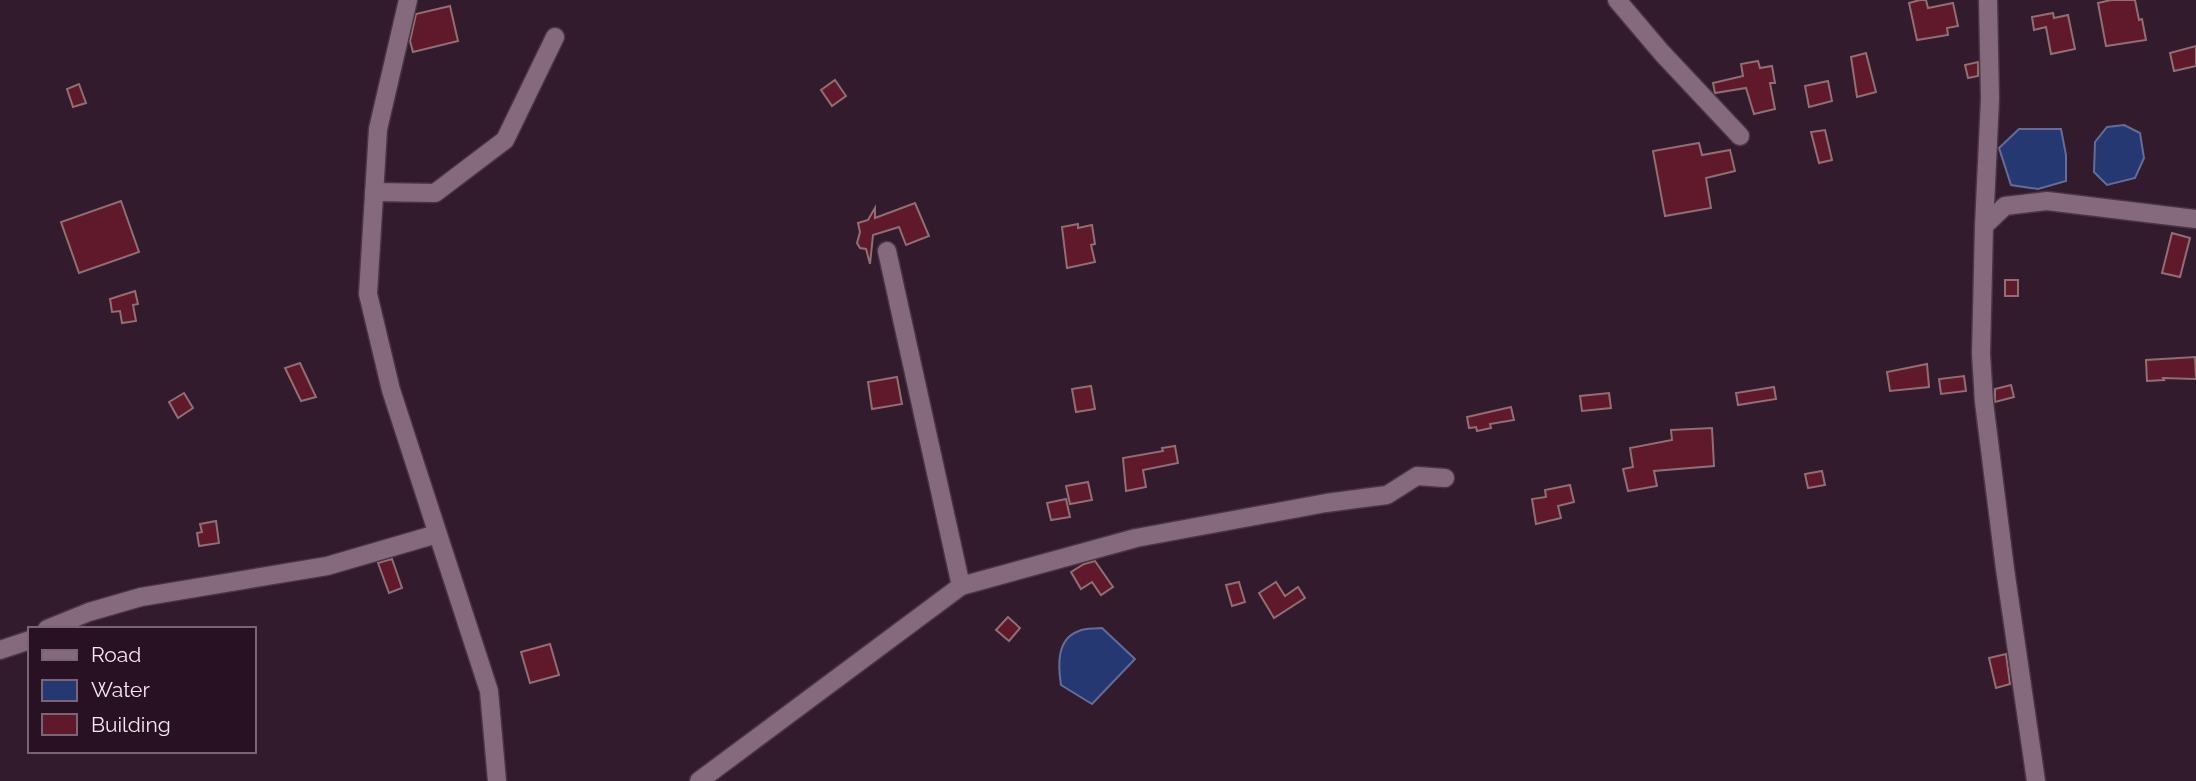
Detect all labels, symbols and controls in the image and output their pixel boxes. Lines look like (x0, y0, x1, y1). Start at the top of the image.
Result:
legend (28, 627, 256, 753)
text: Road (91, 642, 141, 667)
text: Water (91, 677, 150, 702)
text: Building (91, 712, 171, 737)

